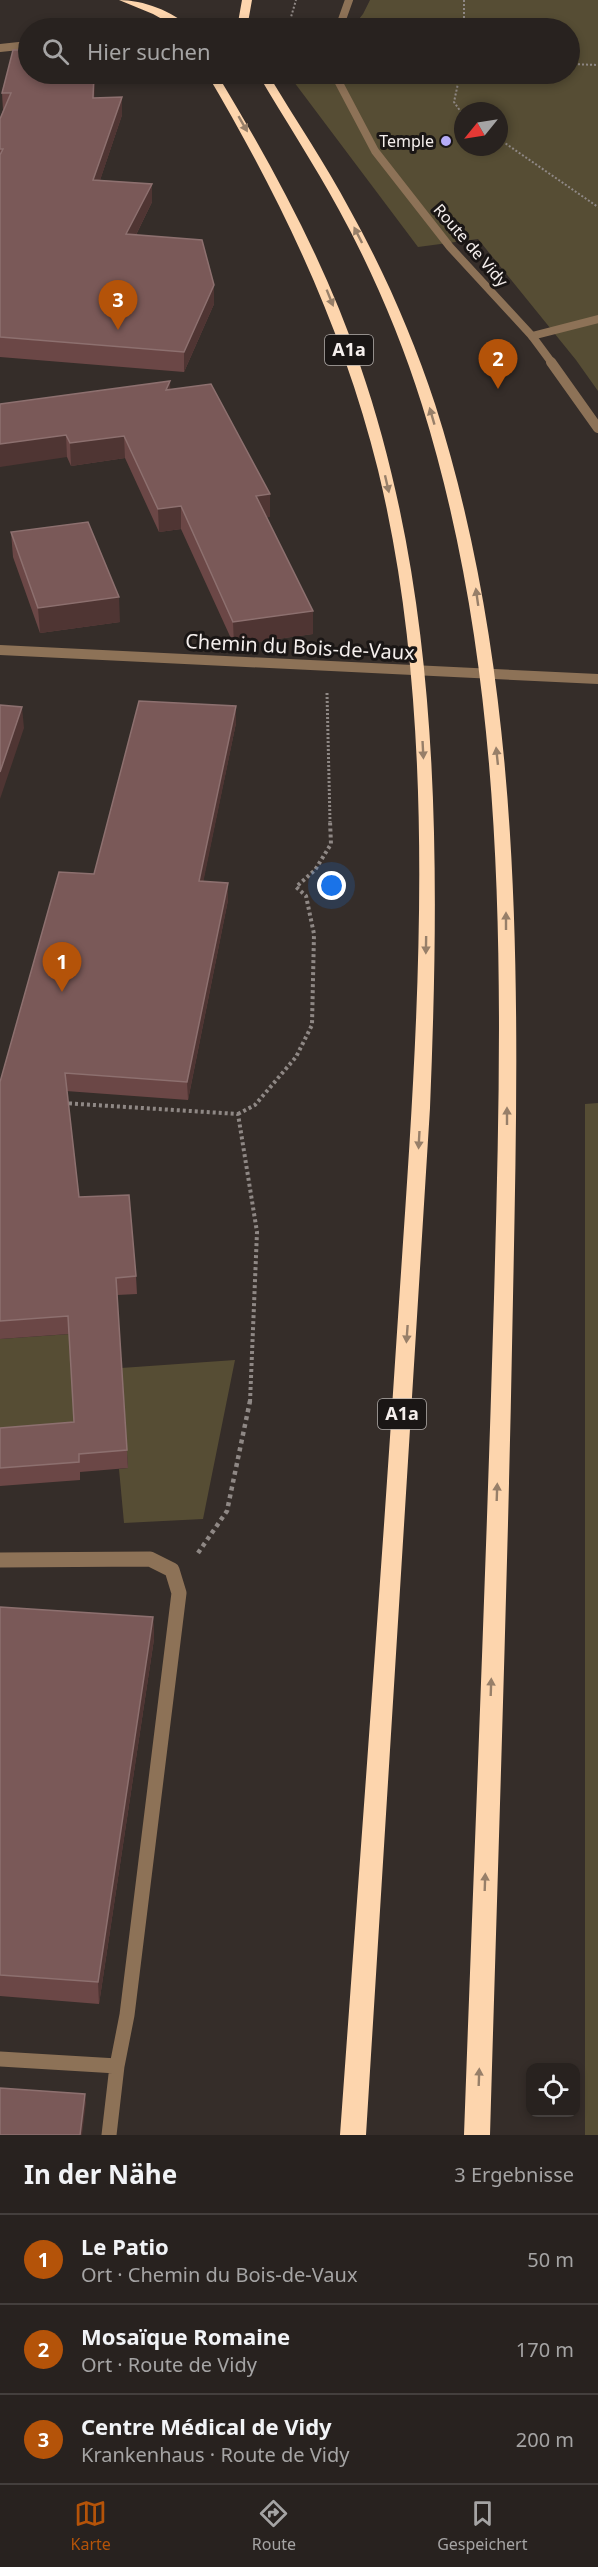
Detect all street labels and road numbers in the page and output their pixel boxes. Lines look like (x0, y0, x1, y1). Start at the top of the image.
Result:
street label: Route de Vidy (429, 199, 514, 292)
road number: A1a (325, 335, 373, 365)
street label: Chemin du Bois-de-Vaux (185, 627, 416, 666)
road number: A1a (378, 1399, 426, 1429)

